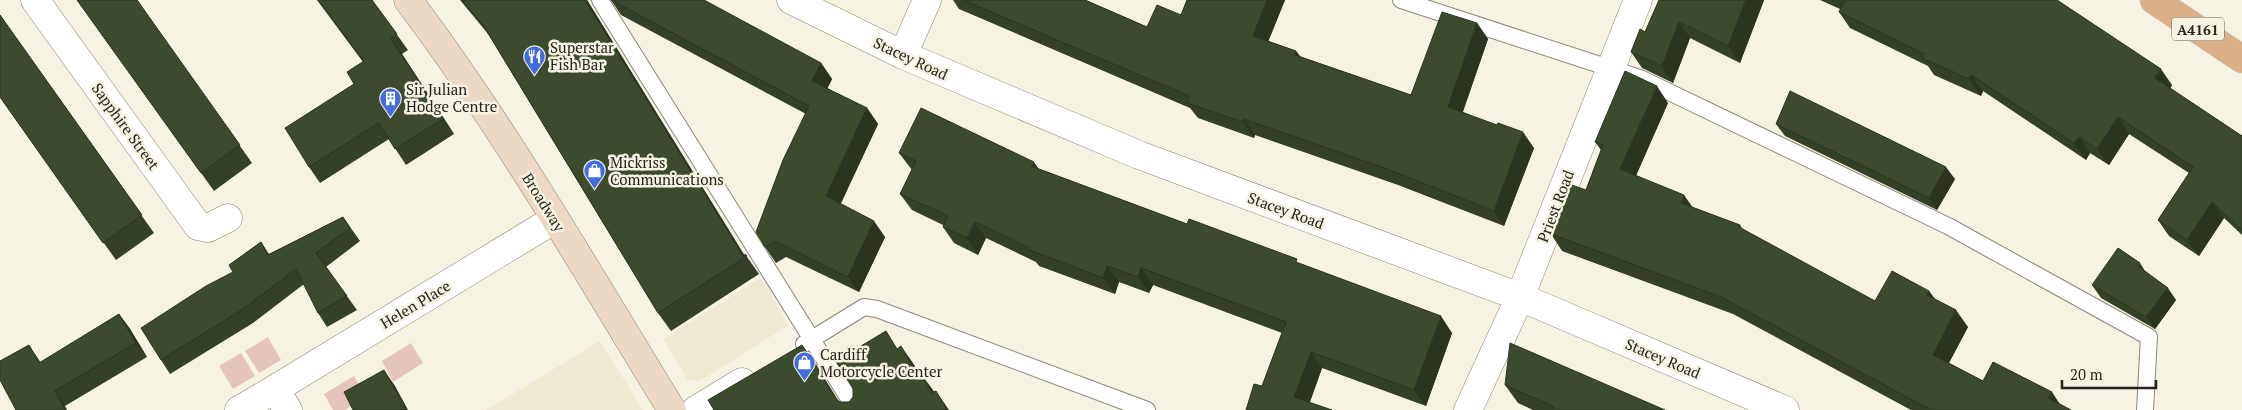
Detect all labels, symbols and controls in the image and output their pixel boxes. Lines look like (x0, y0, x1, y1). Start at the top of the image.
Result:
road number: A4161 (2172, 18, 2224, 40)
street label: Stacey Road (871, 32, 951, 84)
place label: Superstar Fish Bar (550, 37, 614, 74)
restaurant icon: Superstar Fish Bar (522, 44, 546, 75)
street label: Sapphire Street (88, 79, 165, 174)
place label: Sir Julian Hodge Centre (406, 79, 497, 116)
building icon: Sir Julian Hodge Centre (378, 86, 402, 117)
place label: Mickriss Communications (610, 152, 724, 189)
shop icon: Mickriss Communications (582, 159, 606, 190)
street label: Priest Road (1532, 167, 1578, 245)
street label: Broadway (518, 169, 570, 235)
street label: Stacey Road (1245, 187, 1327, 233)
street label: Helen Place (376, 275, 454, 333)
street label: Stacey Road (1622, 333, 1704, 383)
place label: Cardiff Motorcycle Center (820, 344, 943, 381)
shop icon: Cardiff Motorcycle Center (792, 351, 816, 382)
scale bar (2062, 358, 2156, 390)
text: 20 m (2070, 364, 2103, 384)

